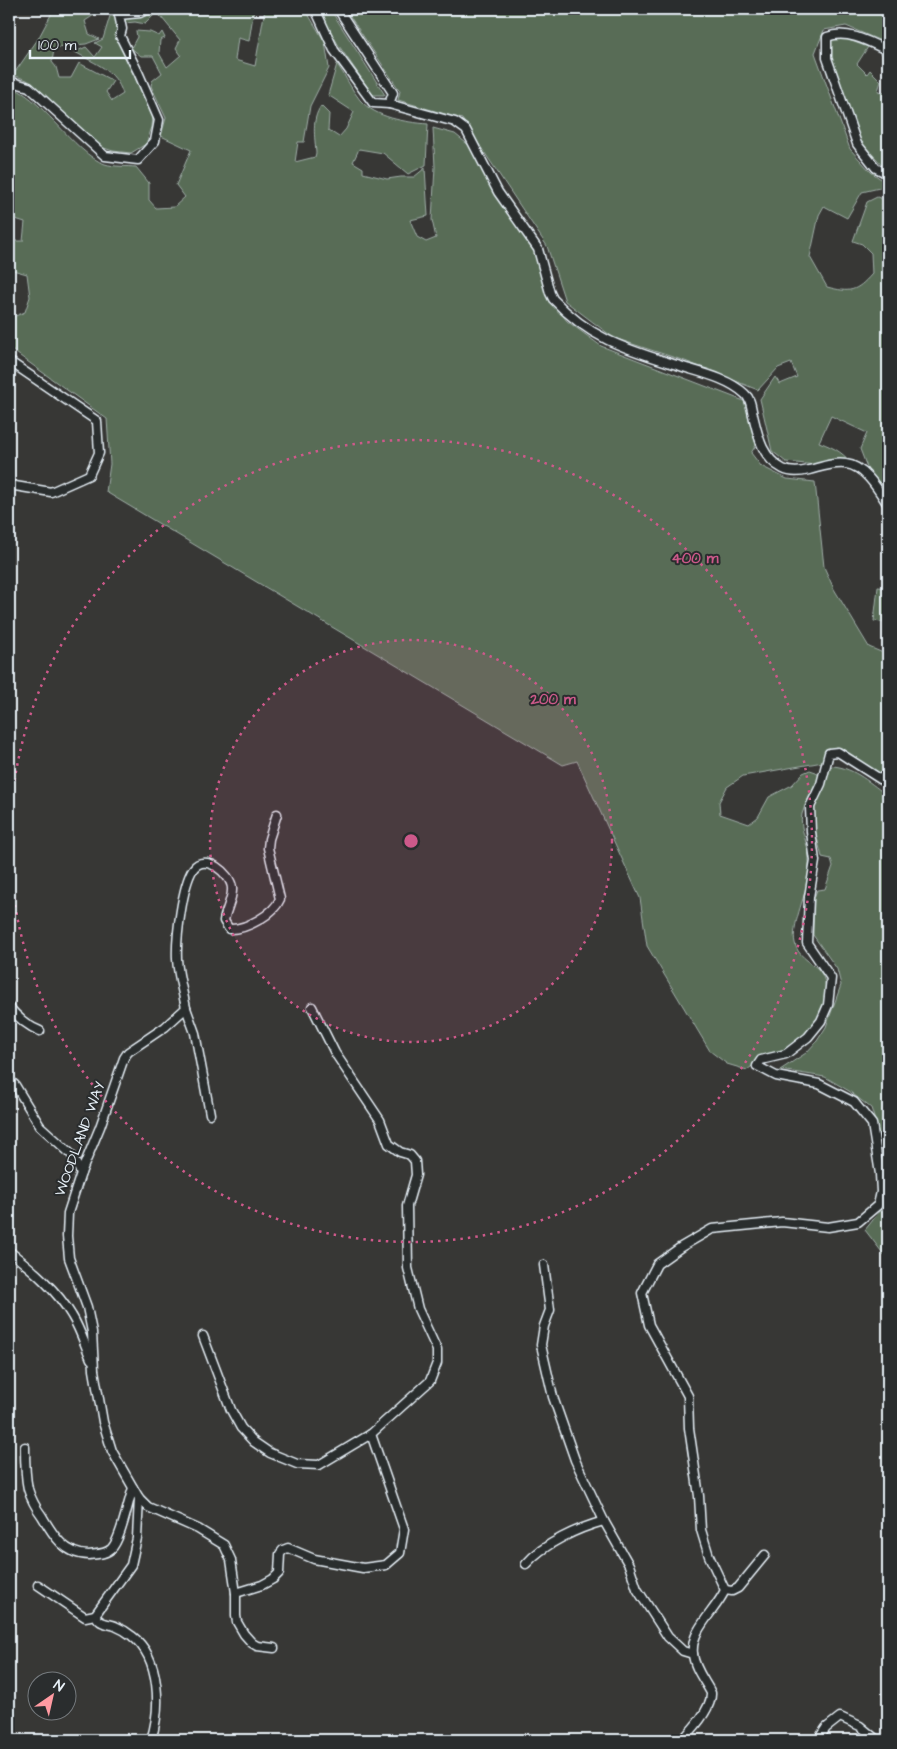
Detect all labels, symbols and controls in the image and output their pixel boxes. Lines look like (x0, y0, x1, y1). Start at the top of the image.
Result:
scale bar (30, 28, 130, 60)
text: 100 m (38, 35, 77, 56)
text: 400 m (672, 548, 719, 569)
text: 200 m (529, 689, 576, 710)
centre of rings (402, 832, 420, 850)
street label: WOODLAND WAY (49, 1079, 111, 1199)
north arrow (28, 1672, 78, 1722)
text: N (49, 1675, 68, 1697)

